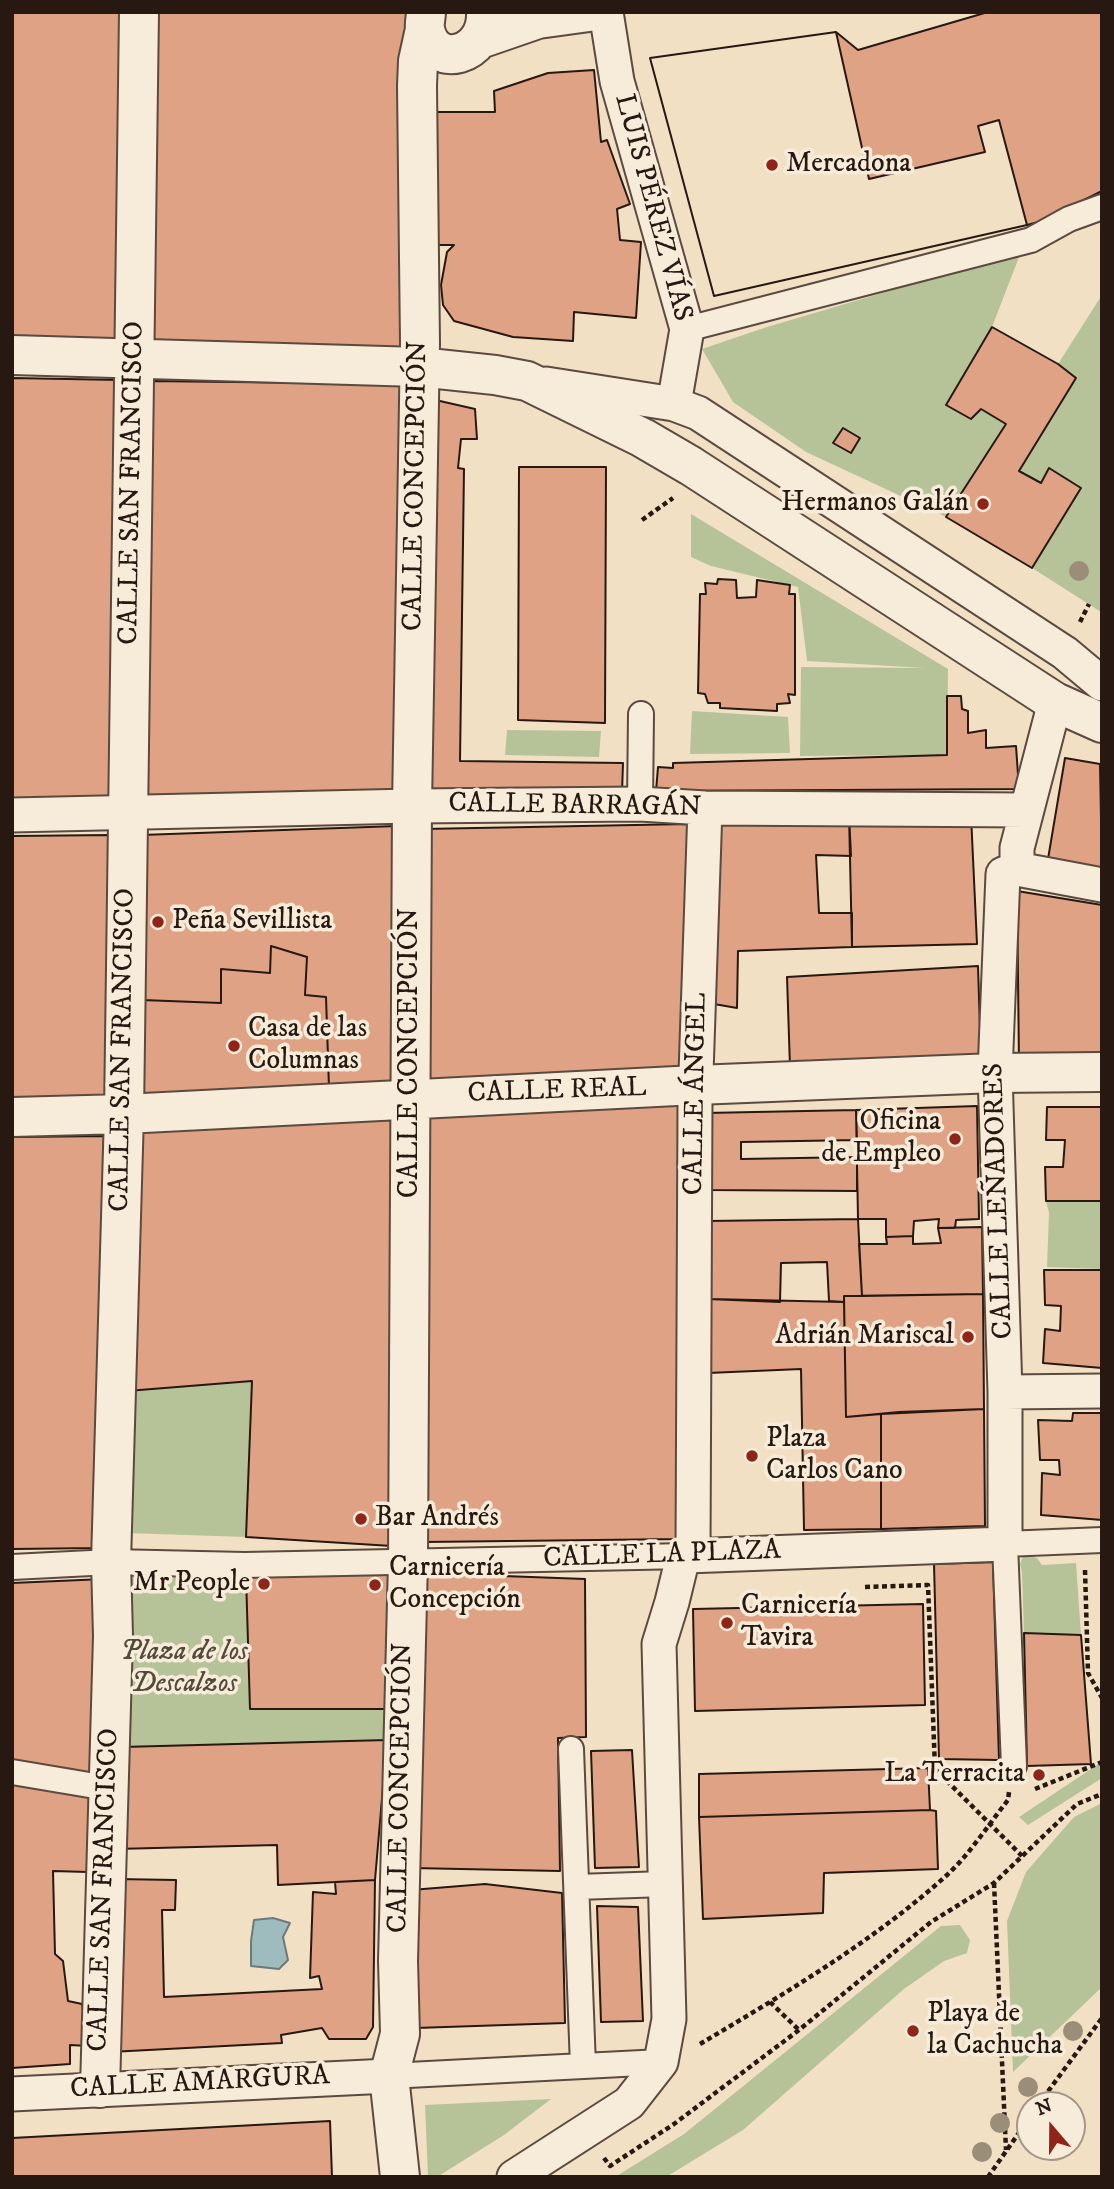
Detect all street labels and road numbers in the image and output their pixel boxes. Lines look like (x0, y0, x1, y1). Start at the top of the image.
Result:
street label: LUIS PÉREZ VÍAS (605, 91, 699, 325)
street label: CALLE SAN FRANCISCO (113, 321, 153, 645)
street label: CALLE CONCEPCIÓN (398, 340, 436, 632)
street label: CALLE BARRAGÁN (448, 788, 702, 826)
street label: CALLE SAN FRANCISCO (104, 888, 144, 1212)
street label: CALLE CONCEPCIÓN (394, 908, 428, 1198)
street label: CALLE ÁNGEL (678, 992, 716, 1196)
street label: CALLE LEÑADORES (978, 1062, 1022, 1340)
street label: CALLE REAL (467, 1072, 647, 1112)
street label: CALLE LA PLAZA (543, 1535, 781, 1577)
street label: CALLE CONCEPCIÓN (383, 1642, 421, 1934)
street label: CALLE SAN FRANCISCO (83, 1728, 127, 2052)
street label: CALLE AMARGURA (69, 2060, 331, 2108)

